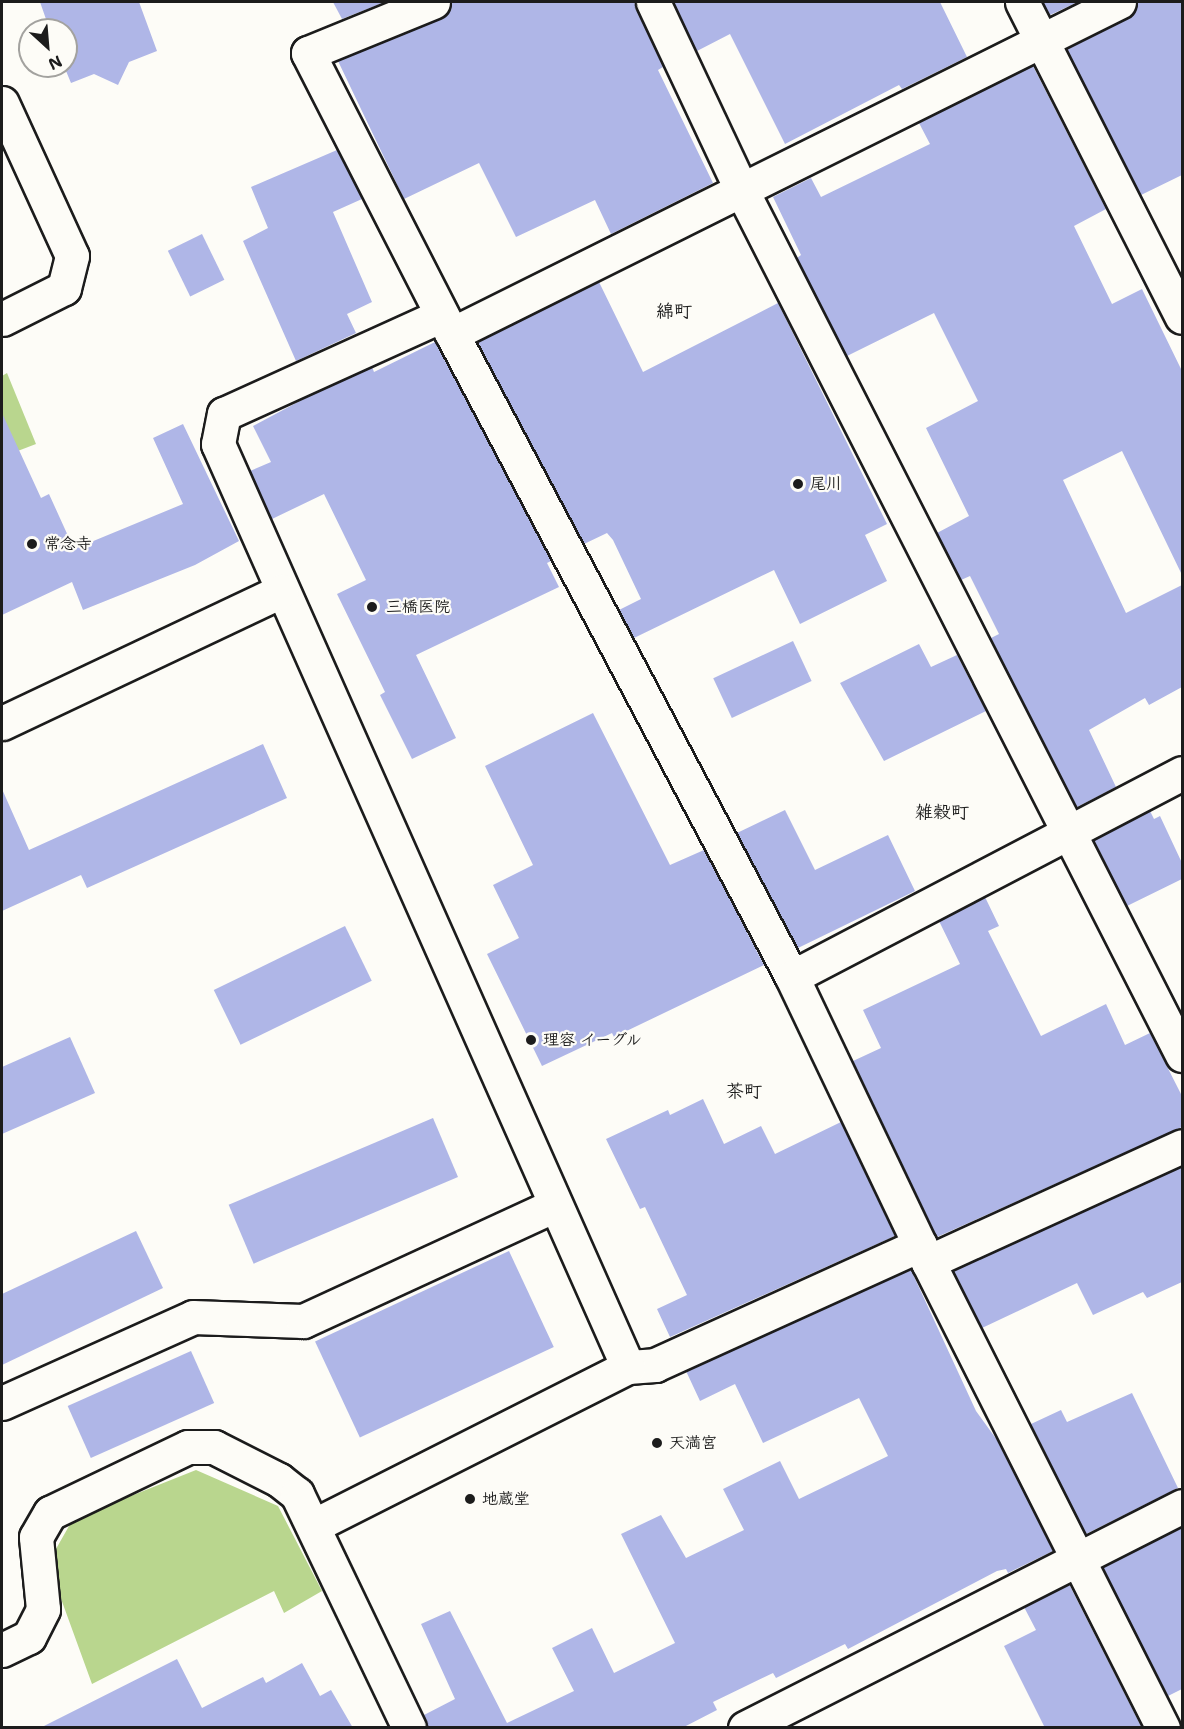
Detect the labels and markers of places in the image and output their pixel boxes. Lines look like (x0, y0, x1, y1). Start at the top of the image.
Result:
place label: 尾川 (810, 474, 842, 494)
marker: 尾川 (791, 477, 805, 491)
place label: 常念寺 (44, 534, 92, 554)
marker: 常念寺 (25, 537, 39, 551)
place label: 三橋医院 (386, 597, 450, 617)
marker: 三橋医院 (363, 598, 381, 616)
place label: 理容 イーグル (543, 1030, 643, 1050)
marker: 理容 イーグル (524, 1033, 538, 1047)
place label: 天満宮 (669, 1433, 717, 1453)
marker: 天満宮 (650, 1436, 664, 1450)
place label: 地蔵堂 (482, 1489, 530, 1509)
marker: 地蔵堂 (463, 1492, 477, 1506)

